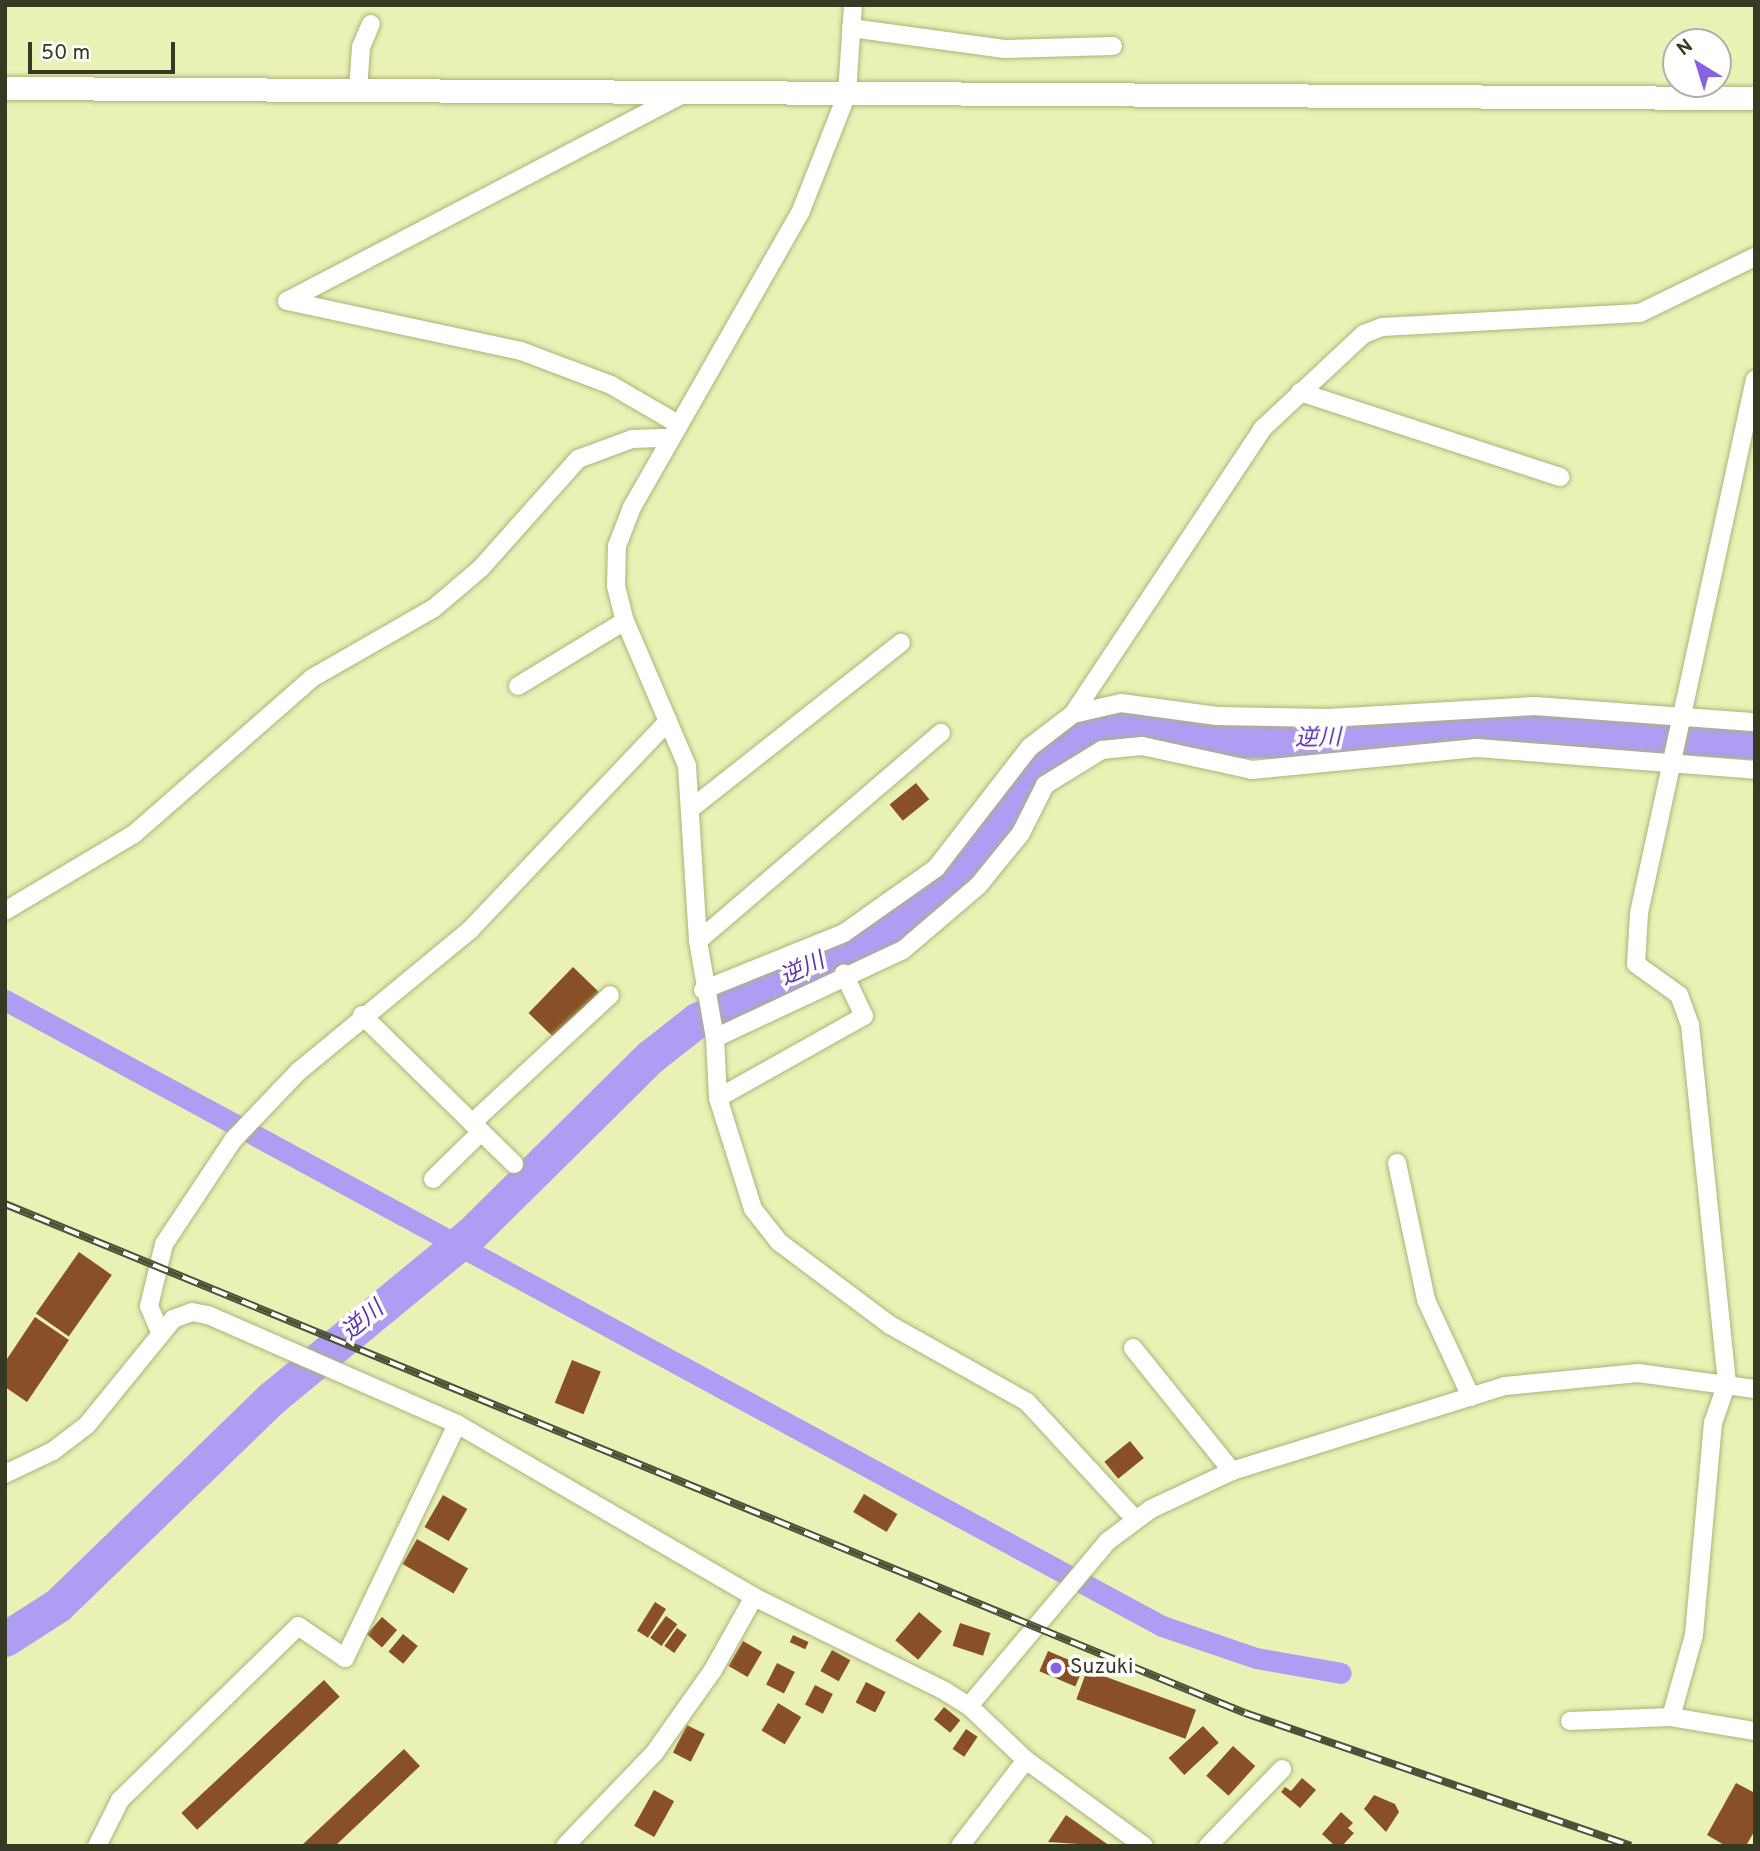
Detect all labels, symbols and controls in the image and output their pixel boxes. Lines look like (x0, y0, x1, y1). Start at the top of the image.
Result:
scale bar (32, 28, 178, 72)
north arrow (1662, 28, 1732, 98)
text: N (1673, 34, 1698, 62)
text: 50 m (41, 40, 90, 67)
water label: 逆川 (1295, 726, 1341, 754)
water label: 逆川 (776, 949, 830, 993)
water label: 逆川 (338, 1297, 390, 1347)
place label: Suzuki (1070, 1655, 1133, 1681)
marker: Suzuki (1048, 1660, 1064, 1676)

